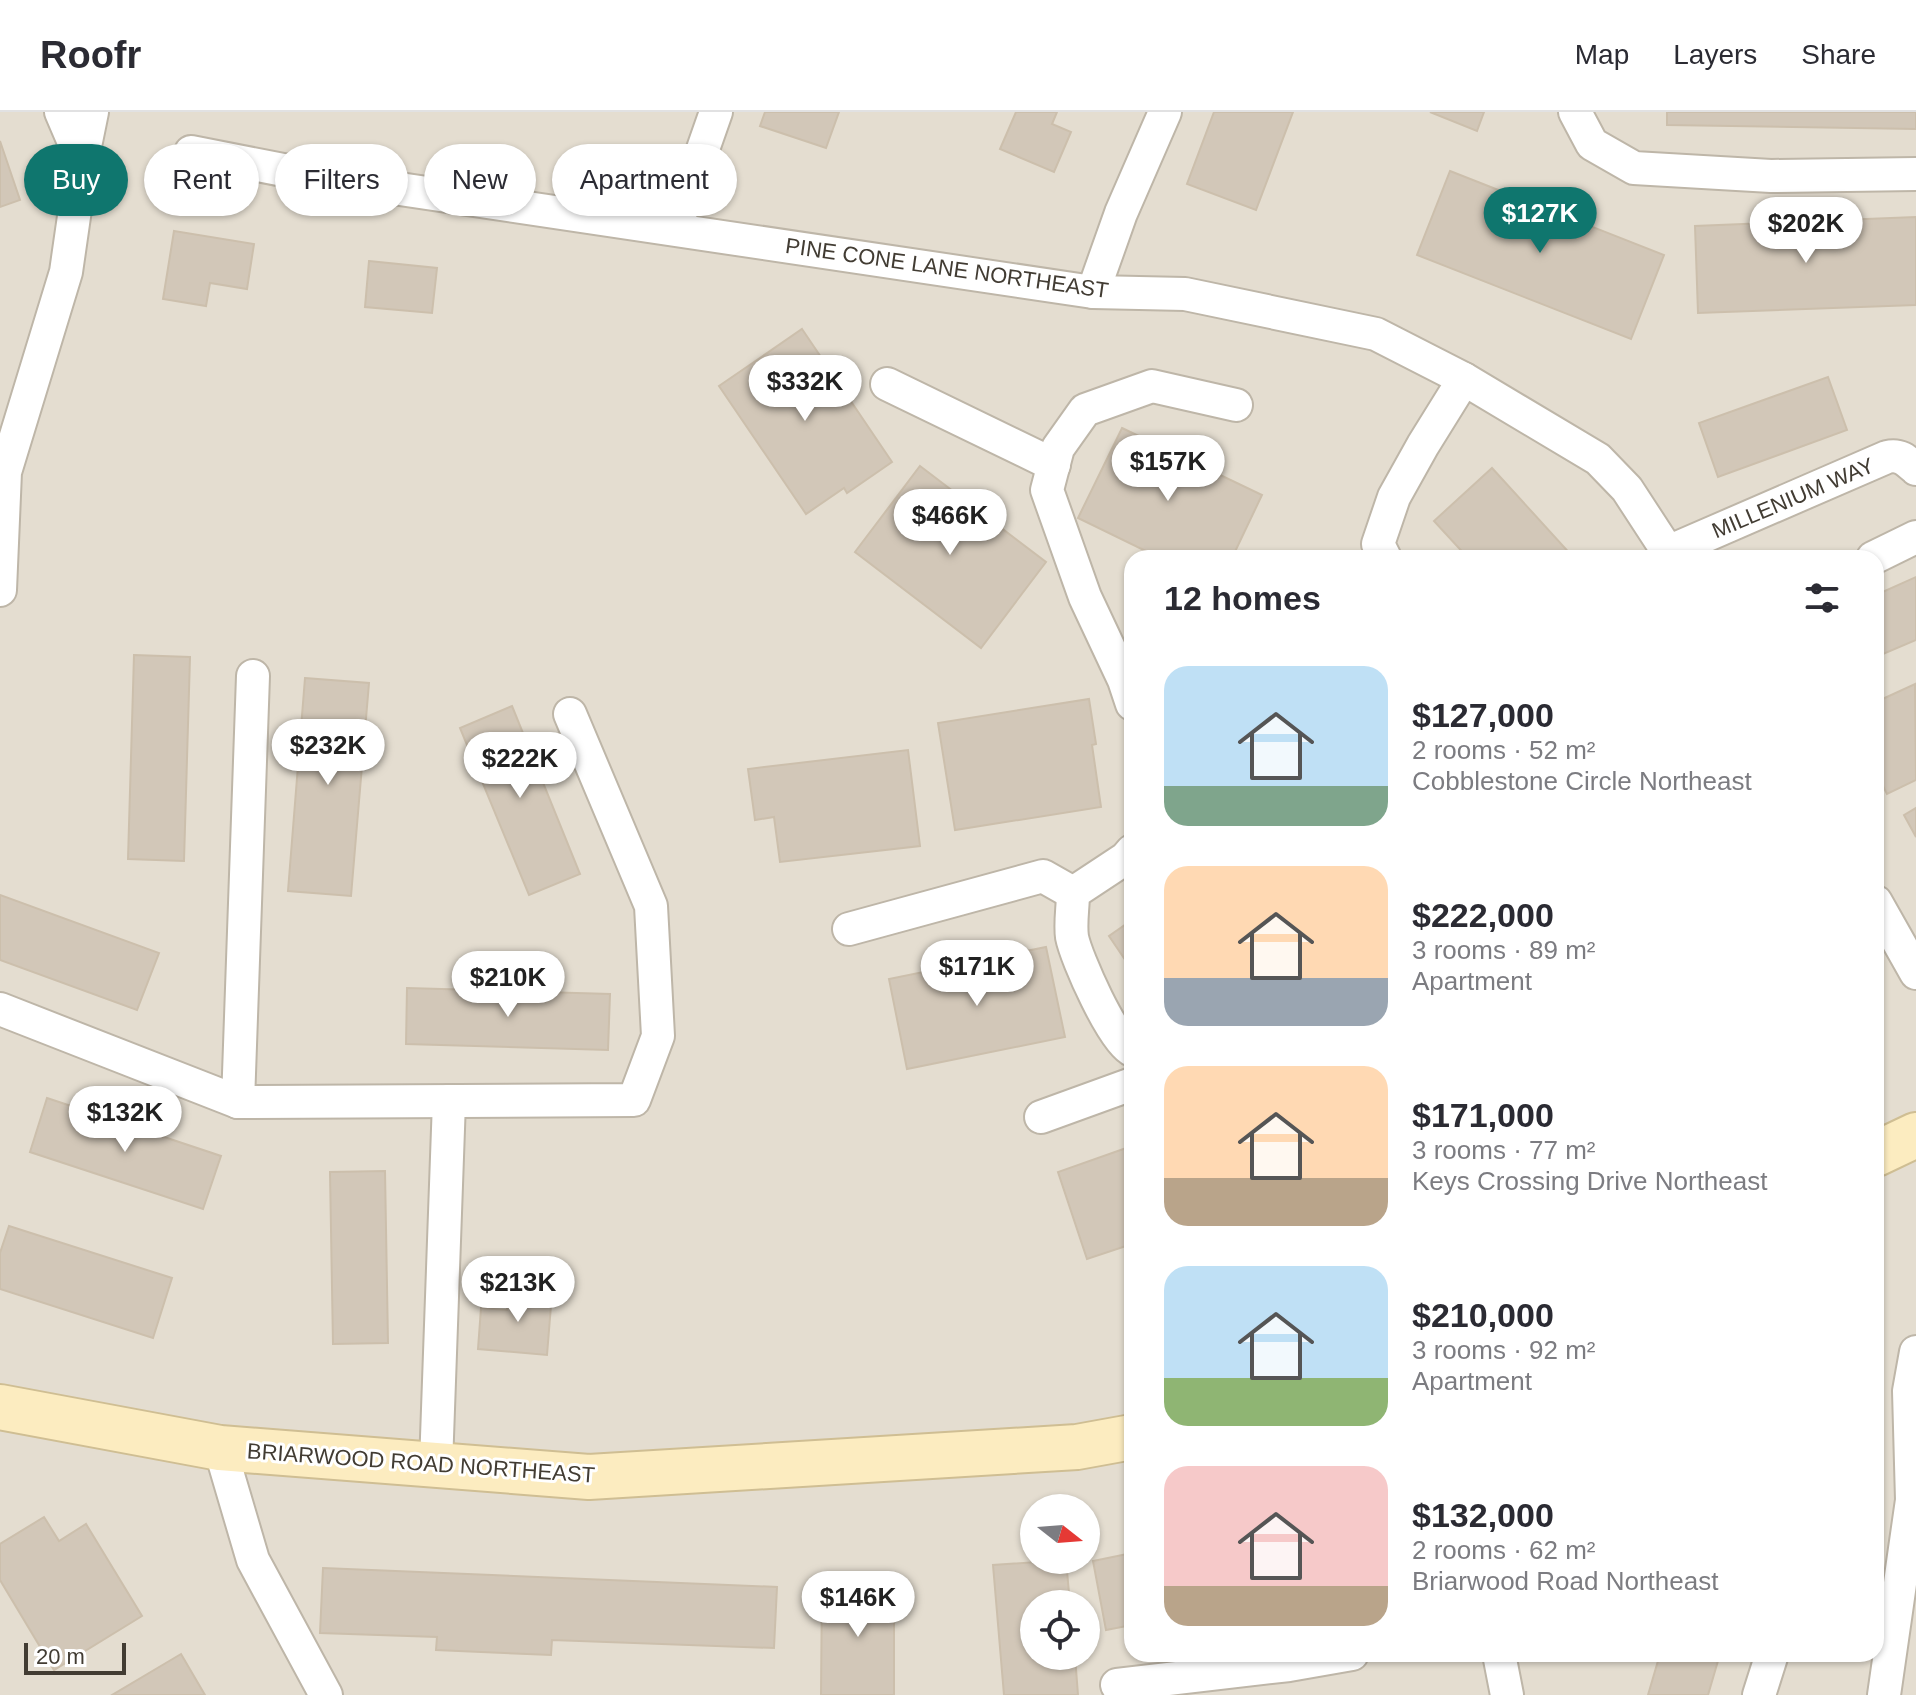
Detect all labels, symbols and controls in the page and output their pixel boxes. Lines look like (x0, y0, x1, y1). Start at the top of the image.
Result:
text: Roofr (40, 34, 141, 76)
text: Map (1575, 39, 1629, 70)
text: Layers (1673, 39, 1757, 70)
text: Share (1801, 39, 1876, 70)
chip: Buy (24, 144, 128, 216)
chip: Rent (144, 144, 259, 216)
chip: Filters (275, 144, 408, 216)
chip: New (424, 144, 536, 216)
chip: Apartment (552, 144, 737, 216)
pin: $127K (1484, 187, 1596, 255)
pin: $202K (1750, 197, 1862, 265)
text: $127K (1502, 198, 1578, 228)
text: $202K (1768, 208, 1844, 238)
street label: PINE CONE LANE NORTHEAST (784, 233, 1110, 303)
pin: $332K (749, 355, 861, 423)
text: $332K (767, 366, 843, 396)
pin: $157K (1112, 435, 1224, 503)
text: $157K (1130, 446, 1206, 476)
street label: MILLENIUM WAY (1708, 452, 1878, 543)
pin: $466K (894, 489, 1006, 557)
text: $466K (912, 500, 988, 530)
icon: filters (1800, 576, 1844, 620)
text: 12 homes (1164, 579, 1321, 617)
text: $127,000 (1412, 696, 1554, 734)
icon: home (1228, 698, 1324, 794)
pin: $232K (272, 719, 384, 787)
text: $232K (290, 730, 366, 760)
pin: $222K (464, 732, 576, 800)
text: 2 rooms · 52 m² (1412, 735, 1596, 765)
text: $222K (482, 743, 558, 773)
text: Cobblestone Circle Northeast (1412, 766, 1752, 796)
text: $222,000 (1412, 896, 1554, 934)
icon: home (1228, 898, 1324, 994)
text: 3 rooms · 89 m² (1412, 935, 1596, 965)
pin: $171K (921, 940, 1033, 1008)
pin: $210K (452, 951, 564, 1019)
text: $171K (939, 951, 1015, 981)
text: $210K (470, 962, 546, 992)
text: Apartment (1412, 966, 1532, 996)
pin: $132K (69, 1086, 181, 1154)
text: $171,000 (1412, 1096, 1554, 1134)
text: $132K (87, 1097, 163, 1127)
icon: home (1228, 1098, 1324, 1194)
text: 3 rooms · 77 m² (1412, 1135, 1596, 1165)
text: Keys Crossing Drive Northeast (1412, 1166, 1767, 1196)
pin: $213K (462, 1256, 574, 1324)
text: $213K (480, 1267, 556, 1297)
text: $210,000 (1412, 1296, 1554, 1334)
icon: home (1228, 1298, 1324, 1394)
text: 3 rooms · 92 m² (1412, 1335, 1596, 1365)
text: Apartment (1412, 1366, 1532, 1396)
street label: BRIARWOOD ROAD NORTHEAST (246, 1438, 596, 1488)
north arrow (1020, 1494, 1100, 1574)
map controls (1020, 1494, 1100, 1670)
text: $132,000 (1412, 1496, 1554, 1534)
icon: home (1228, 1498, 1324, 1594)
text: 2 rooms · 62 m² (1412, 1535, 1596, 1565)
text: Briarwood Road Northeast (1412, 1566, 1718, 1596)
pin: $146K (802, 1571, 914, 1639)
text: $146K (820, 1582, 896, 1612)
button: locate (1020, 1590, 1100, 1670)
scale bar (24, 1639, 126, 1675)
text: 20 m (36, 1644, 85, 1669)

